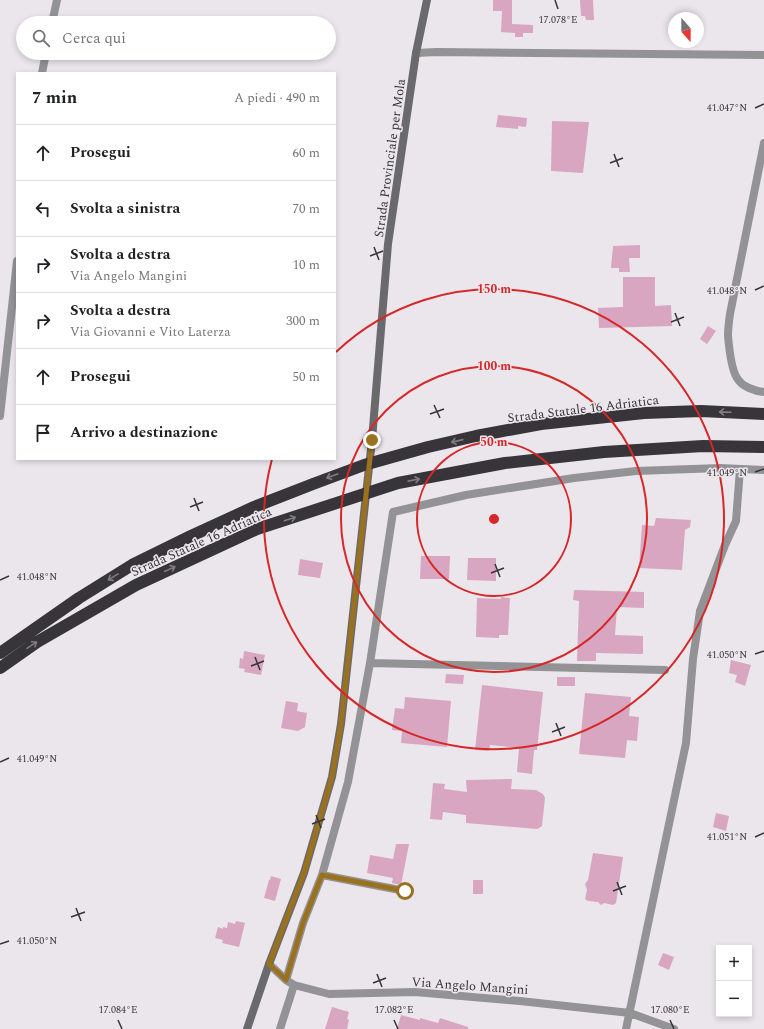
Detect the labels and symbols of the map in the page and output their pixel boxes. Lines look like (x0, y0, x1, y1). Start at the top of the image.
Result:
text: 17.078°E (538, 12, 578, 28)
north arrow (668, 12, 704, 48)
street label: Strada Provinciale per Mola (369, 77, 411, 239)
text: 41.047°N (707, 100, 747, 116)
text: 150 m (477, 280, 511, 299)
text: 41.048°N (707, 283, 747, 299)
text: 100 m (477, 357, 511, 376)
street label: Strada Statale 16 Adriatica (506, 390, 661, 428)
one-way arrow (719, 408, 732, 416)
route end (363, 431, 381, 449)
text: 50 m (480, 433, 508, 452)
one-way arrow (451, 437, 464, 445)
text: 41.049°N (707, 465, 747, 481)
one-way arrow (327, 473, 339, 481)
one-way arrow (407, 476, 420, 484)
street label: Strada Statale 16 Adriatica (128, 502, 276, 582)
centre of rings (487, 512, 501, 526)
one-way arrow (283, 514, 295, 522)
one-way arrow (164, 565, 176, 572)
text: 41.048°N (17, 569, 57, 585)
one-way arrow (107, 574, 119, 582)
one-way arrow (26, 641, 37, 649)
text: 41.050°N (707, 647, 747, 663)
text: 41.049°N (17, 751, 57, 767)
text: 41.051°N (707, 829, 747, 845)
route start (396, 882, 414, 900)
text: 41.050°N (17, 933, 57, 949)
street label: Via Angelo Mangini (411, 972, 529, 1000)
text: 17.084°E (98, 1002, 138, 1018)
text: 17.082°E (374, 1002, 414, 1018)
text: 17.080°E (650, 1002, 690, 1018)

